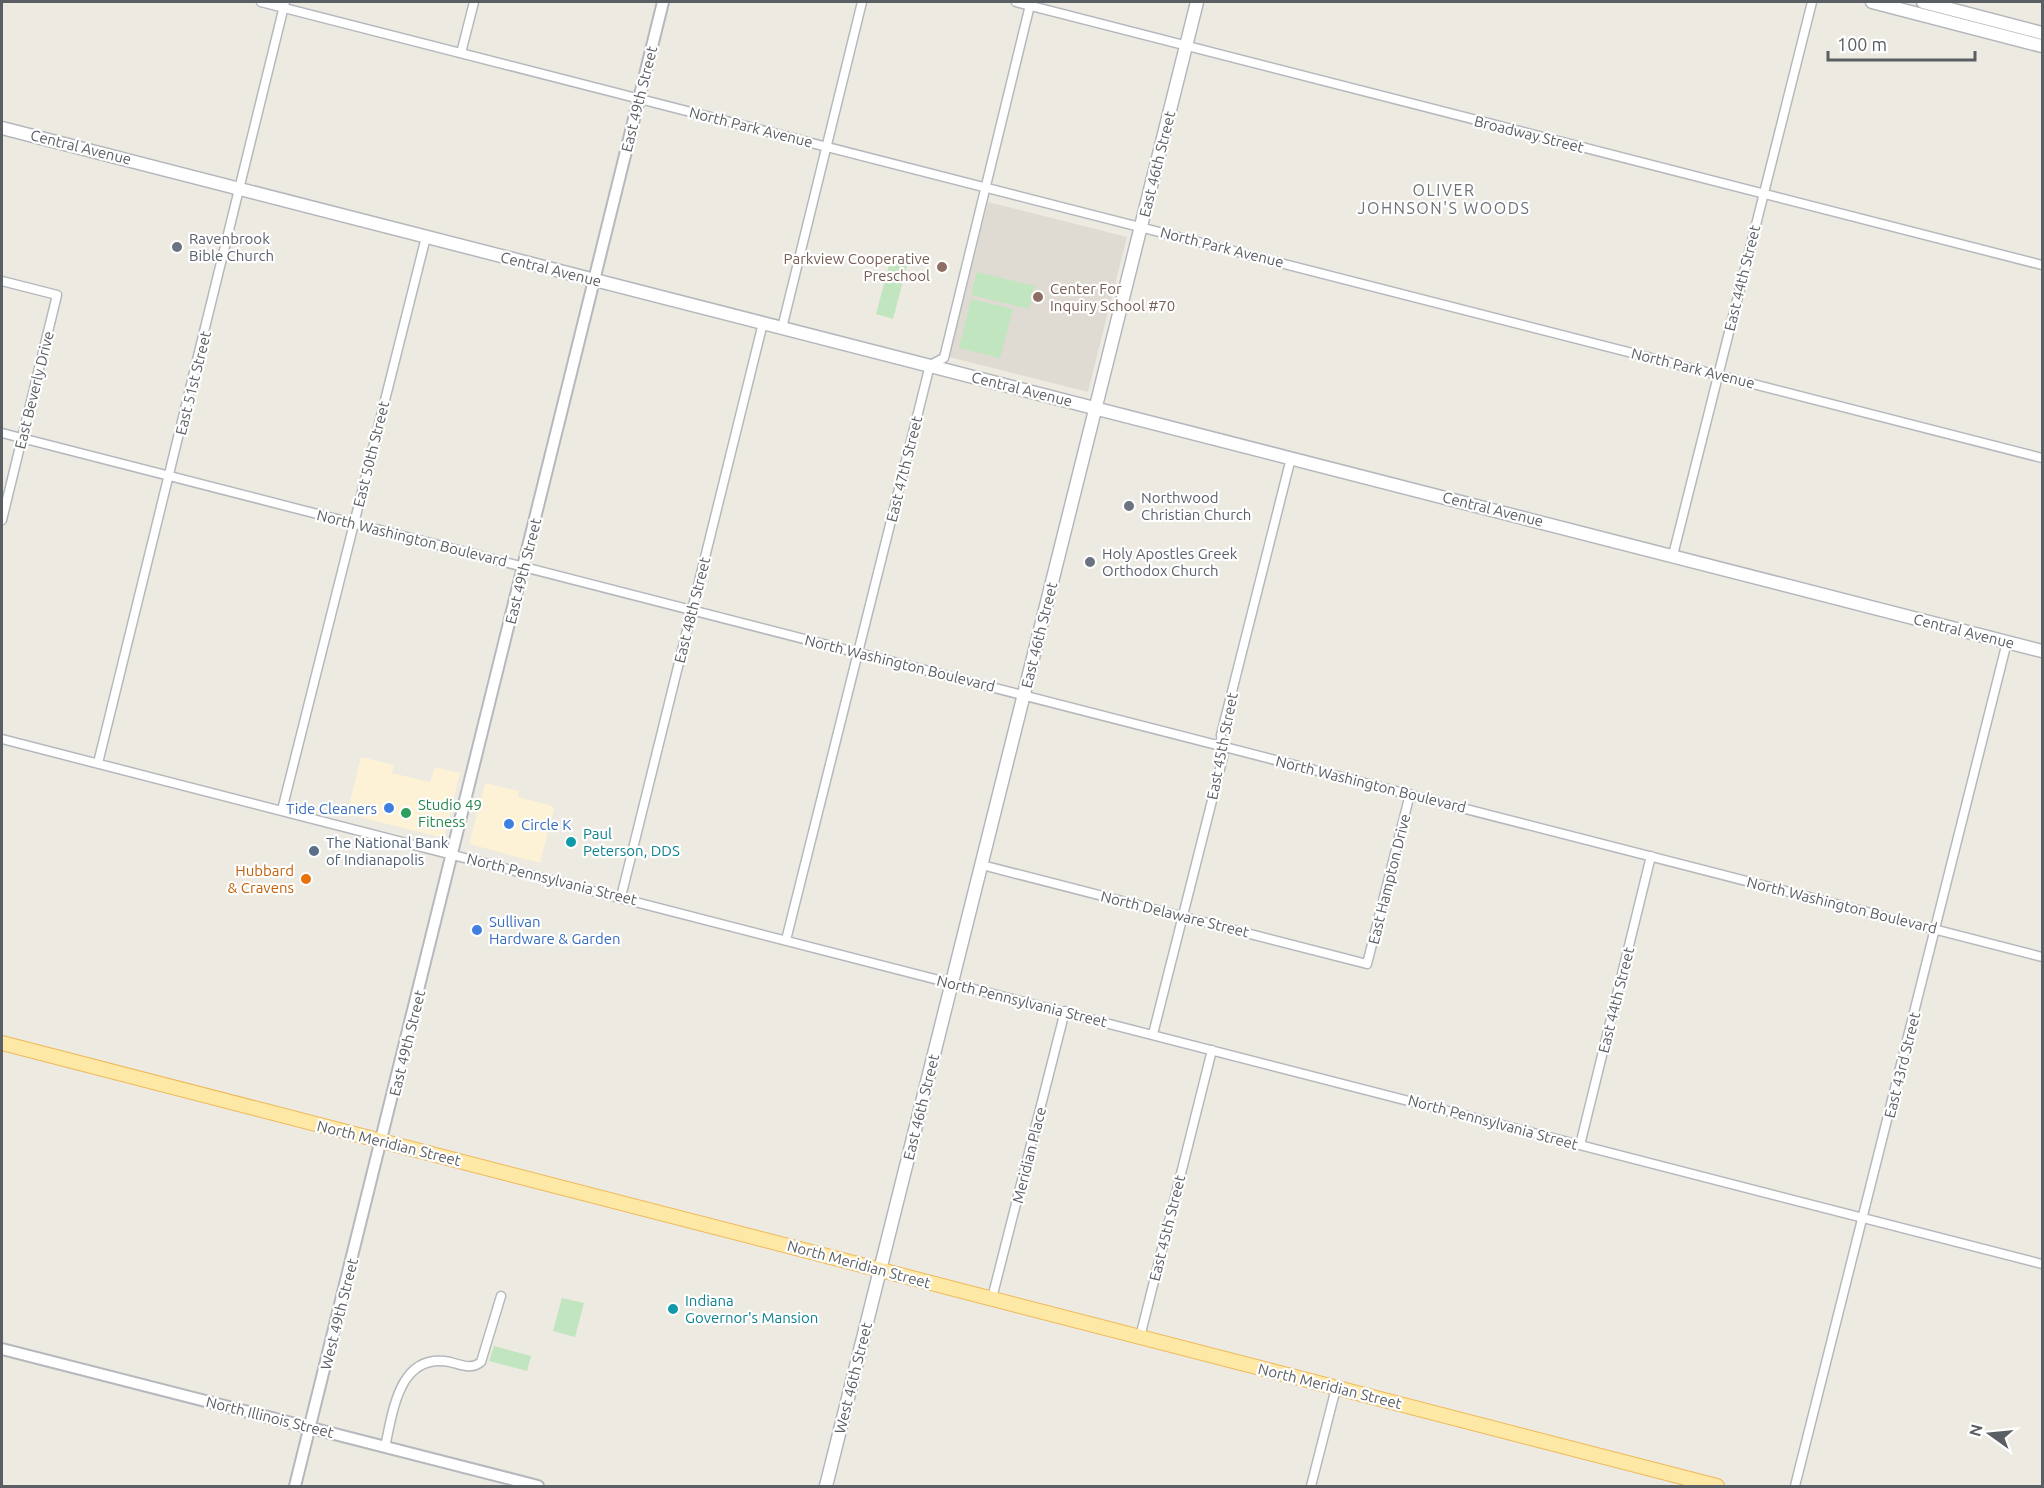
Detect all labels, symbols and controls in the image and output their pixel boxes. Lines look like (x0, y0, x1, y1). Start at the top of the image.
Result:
scale bar (1828, 24, 1975, 62)
text: 100 m (1837, 34, 1887, 54)
street label: East 49th Street (618, 44, 660, 154)
street label: North Park Avenue (687, 103, 815, 151)
street label: East 46th Street (1136, 109, 1178, 219)
street label: Broadway Street (1472, 112, 1586, 156)
street label: Central Avenue (29, 126, 133, 168)
district label: OLIVER JOHNSON'S WOODS (1358, 181, 1530, 217)
street label: North Park Avenue (1158, 223, 1286, 271)
street label: East 44th Street (1721, 223, 1763, 333)
place label: Ravenbrook Bible Church (189, 230, 274, 264)
marker: Ravenbrook Bible Church (170, 240, 184, 254)
street label: Central Avenue (499, 248, 603, 290)
place label: Parkview Cooperative Preschool (784, 250, 930, 284)
marker: Parkview Cooperative Preschool (935, 260, 949, 274)
place label: Center For Inquiry School #70 (1050, 280, 1175, 314)
marker: Center For Inquiry School #70 (1031, 290, 1045, 304)
street label: East Beverly Drive (11, 329, 57, 451)
street label: East 51st Street (172, 329, 214, 437)
street label: North Park Avenue (1629, 344, 1757, 392)
street label: Central Avenue (970, 368, 1074, 410)
street label: East 50th Street (350, 399, 392, 509)
street label: East 47th Street (883, 414, 925, 524)
street label: Central Avenue (1441, 488, 1545, 530)
place label: Northwood Christian Church (1141, 489, 1251, 523)
marker: Northwood Christian Church (1122, 499, 1136, 513)
street label: North Washington Boulevard (315, 506, 509, 570)
street label: East 49th Street (502, 516, 544, 626)
place label: Holy Apostles Greek Orthodox Church (1102, 545, 1238, 579)
street label: East 48th Street (671, 555, 713, 665)
marker: Holy Apostles Greek Orthodox Church (1083, 555, 1097, 569)
street label: East 46th Street (1018, 580, 1060, 690)
street label: Central Avenue (1912, 610, 2016, 652)
street label: North Washington Boulevard (803, 631, 997, 695)
street label: East 45th Street (1203, 691, 1241, 801)
street label: North Washington Boulevard (1274, 752, 1468, 816)
place label: Studio 49 Fitness (418, 796, 482, 830)
place label: Tide Cleaners (286, 800, 377, 817)
marker: Tide Cleaners (382, 801, 396, 815)
marker: Studio 49 Fitness (399, 806, 413, 820)
street label: East Hampton Drive (1365, 812, 1413, 946)
place label: Circle K (521, 816, 571, 833)
marker: Circle K (502, 817, 516, 831)
place label: Paul Peterson, DDS (583, 825, 680, 859)
place label: The National Bank of Indianapolis (326, 834, 449, 868)
marker: Paul Peterson, DDS (564, 835, 578, 849)
marker: The National Bank of Indianapolis (307, 844, 321, 858)
street label: North Pennsylvania Street (465, 850, 639, 908)
place label: Hubbard & Cravens (228, 862, 294, 896)
marker: Hubbard & Cravens (299, 872, 313, 886)
street label: North Washington Boulevard (1745, 873, 1939, 937)
street label: North Delaware Street (1099, 887, 1251, 941)
place label: Sullivan Hardware & Garden (489, 913, 621, 947)
marker: Sullivan Hardware & Garden (470, 923, 484, 937)
street label: East 44th Street (1595, 945, 1637, 1055)
street label: North Pennsylvania Street (935, 972, 1109, 1030)
street label: East 49th Street (386, 988, 428, 1098)
street label: East 43rd Street (1881, 1010, 1923, 1120)
street label: East 46th Street (900, 1052, 942, 1162)
street label: North Pennsylvania Street (1406, 1091, 1580, 1153)
street label: Meridian Place (1009, 1105, 1049, 1205)
street label: North Meridian Street (315, 1117, 463, 1169)
street label: East 45th Street (1146, 1173, 1188, 1283)
street label: North Meridian Street (785, 1237, 933, 1291)
street label: West 49th Street (317, 1256, 361, 1372)
place label: Indiana Governor's Mansion (685, 1292, 818, 1326)
marker: Indiana Governor's Mansion (666, 1302, 680, 1316)
street label: West 46th Street (831, 1320, 875, 1436)
street label: North Meridian Street (1256, 1360, 1404, 1412)
street label: North Illinois Street (204, 1393, 336, 1441)
north arrow (1960, 1404, 2020, 1464)
text: N (1965, 1422, 1986, 1438)

